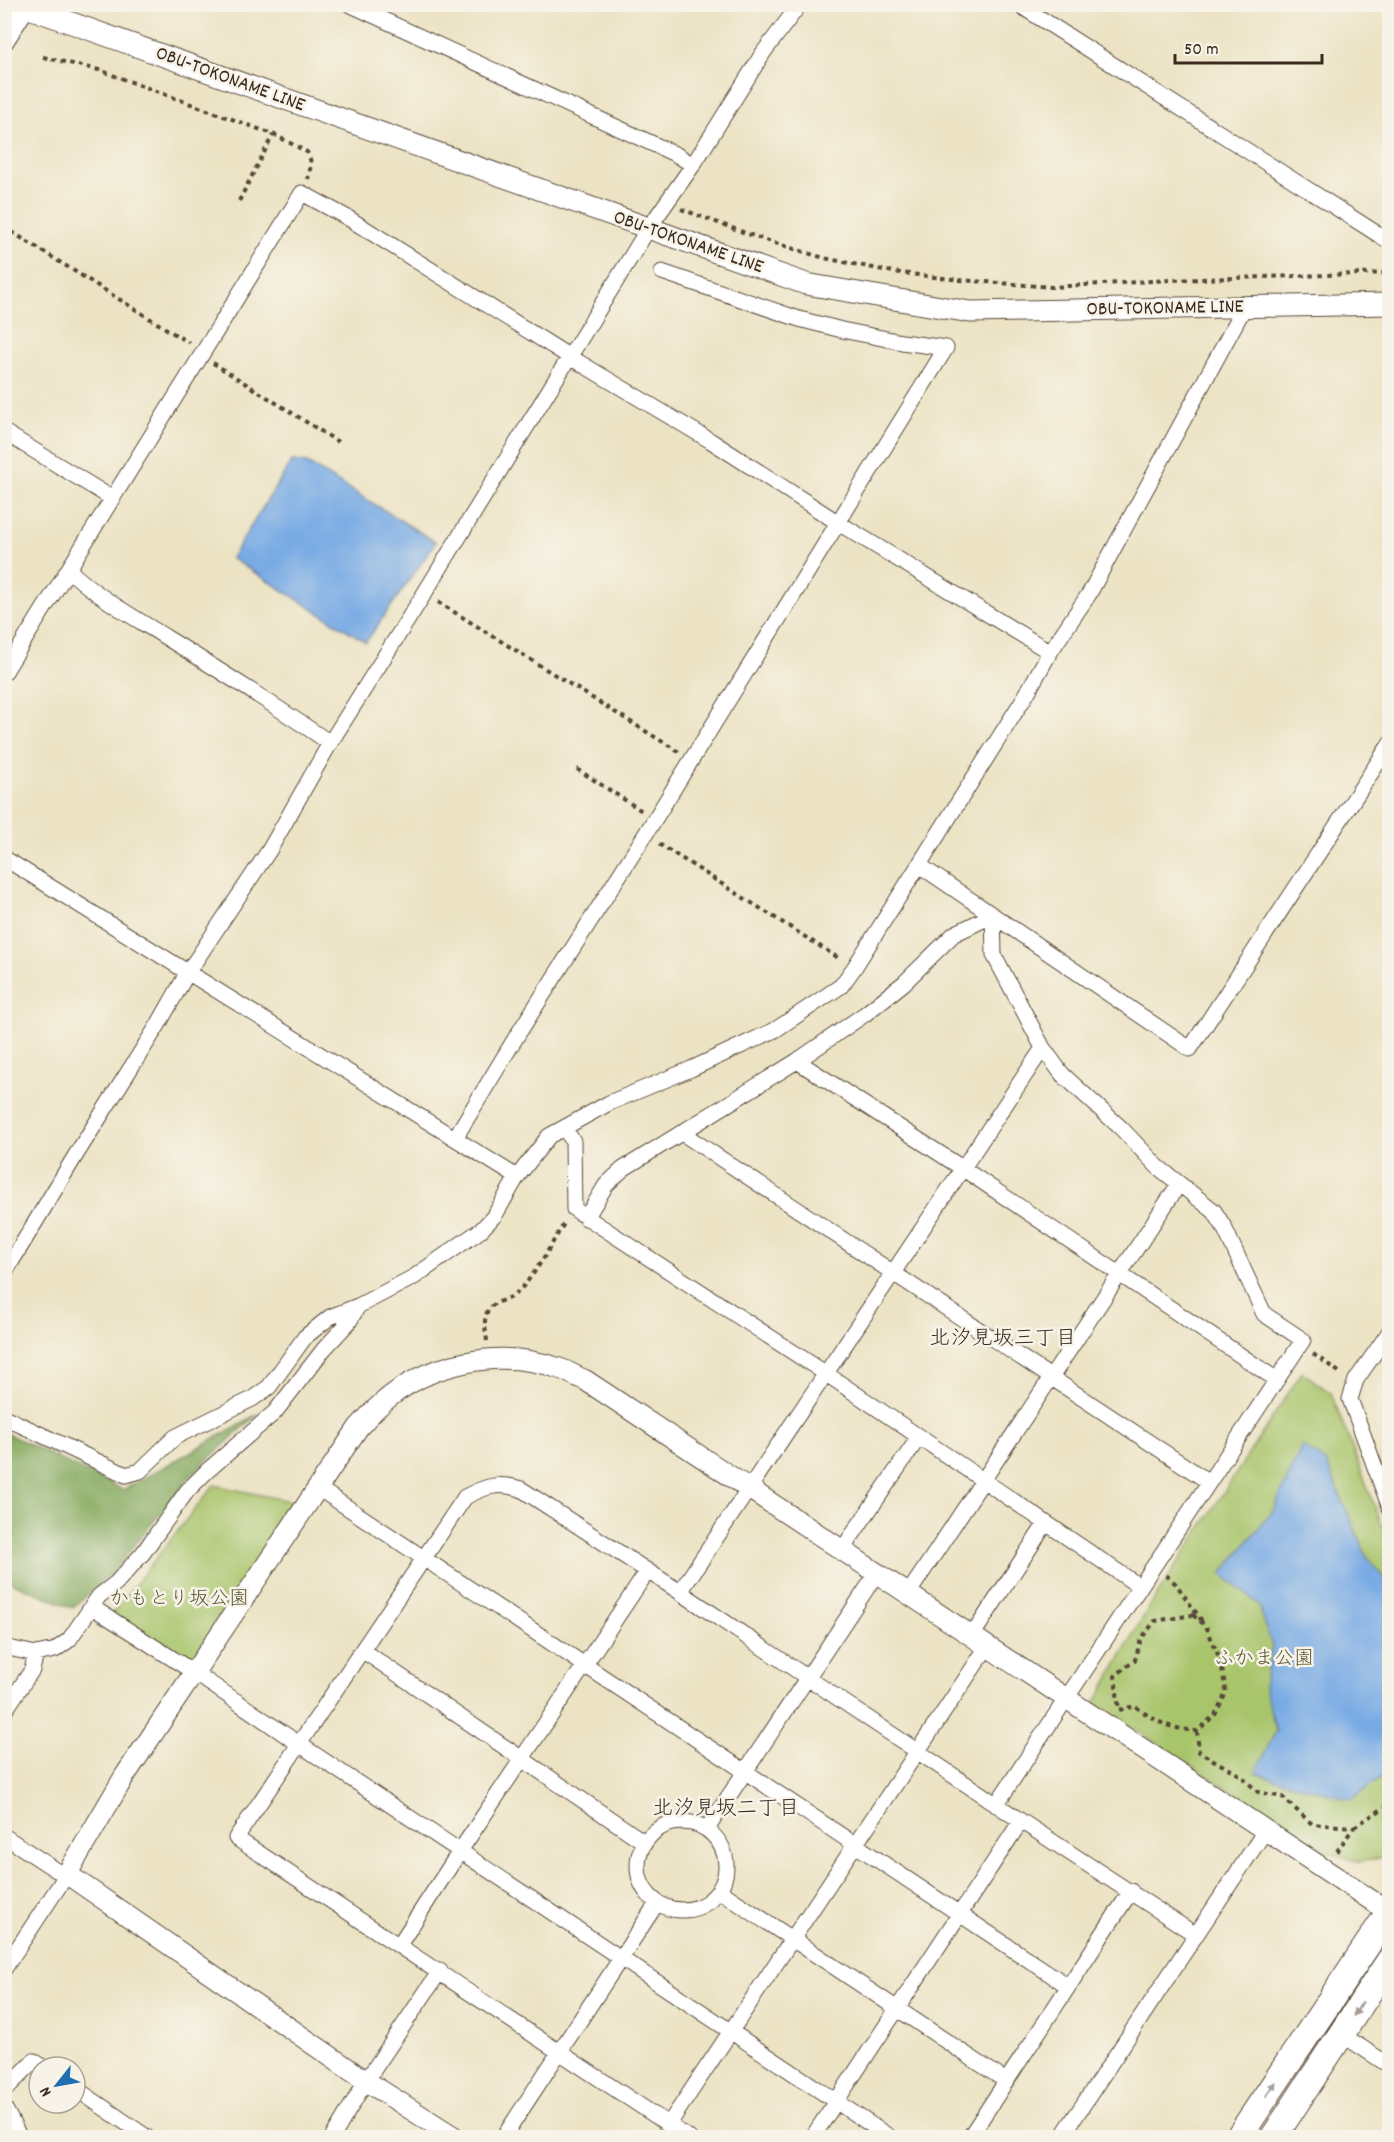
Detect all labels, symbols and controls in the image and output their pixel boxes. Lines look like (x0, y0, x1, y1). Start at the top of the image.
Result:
scale bar (1175, 27, 1322, 65)
text: 50 m (1184, 38, 1219, 63)
street label: OBU-TOKONAME LINE (151, 40, 309, 120)
street label: OBU-TOKONAME LINE (609, 204, 767, 282)
street label: OBU-TOKONAME LINE (1086, 294, 1244, 324)
district label: 北汐見坂三丁目 (930, 1325, 1077, 1355)
park label: かもとり坂公園 (109, 1586, 249, 1614)
park label: ふかま公園 (1214, 1646, 1314, 1674)
district label: 北汐見坂二丁目 (653, 1795, 800, 1825)
one-way arrow (1352, 2001, 1363, 2017)
north arrow (27, 2055, 87, 2115)
one-way arrow (1265, 2081, 1276, 2097)
text: N (34, 2082, 58, 2101)

